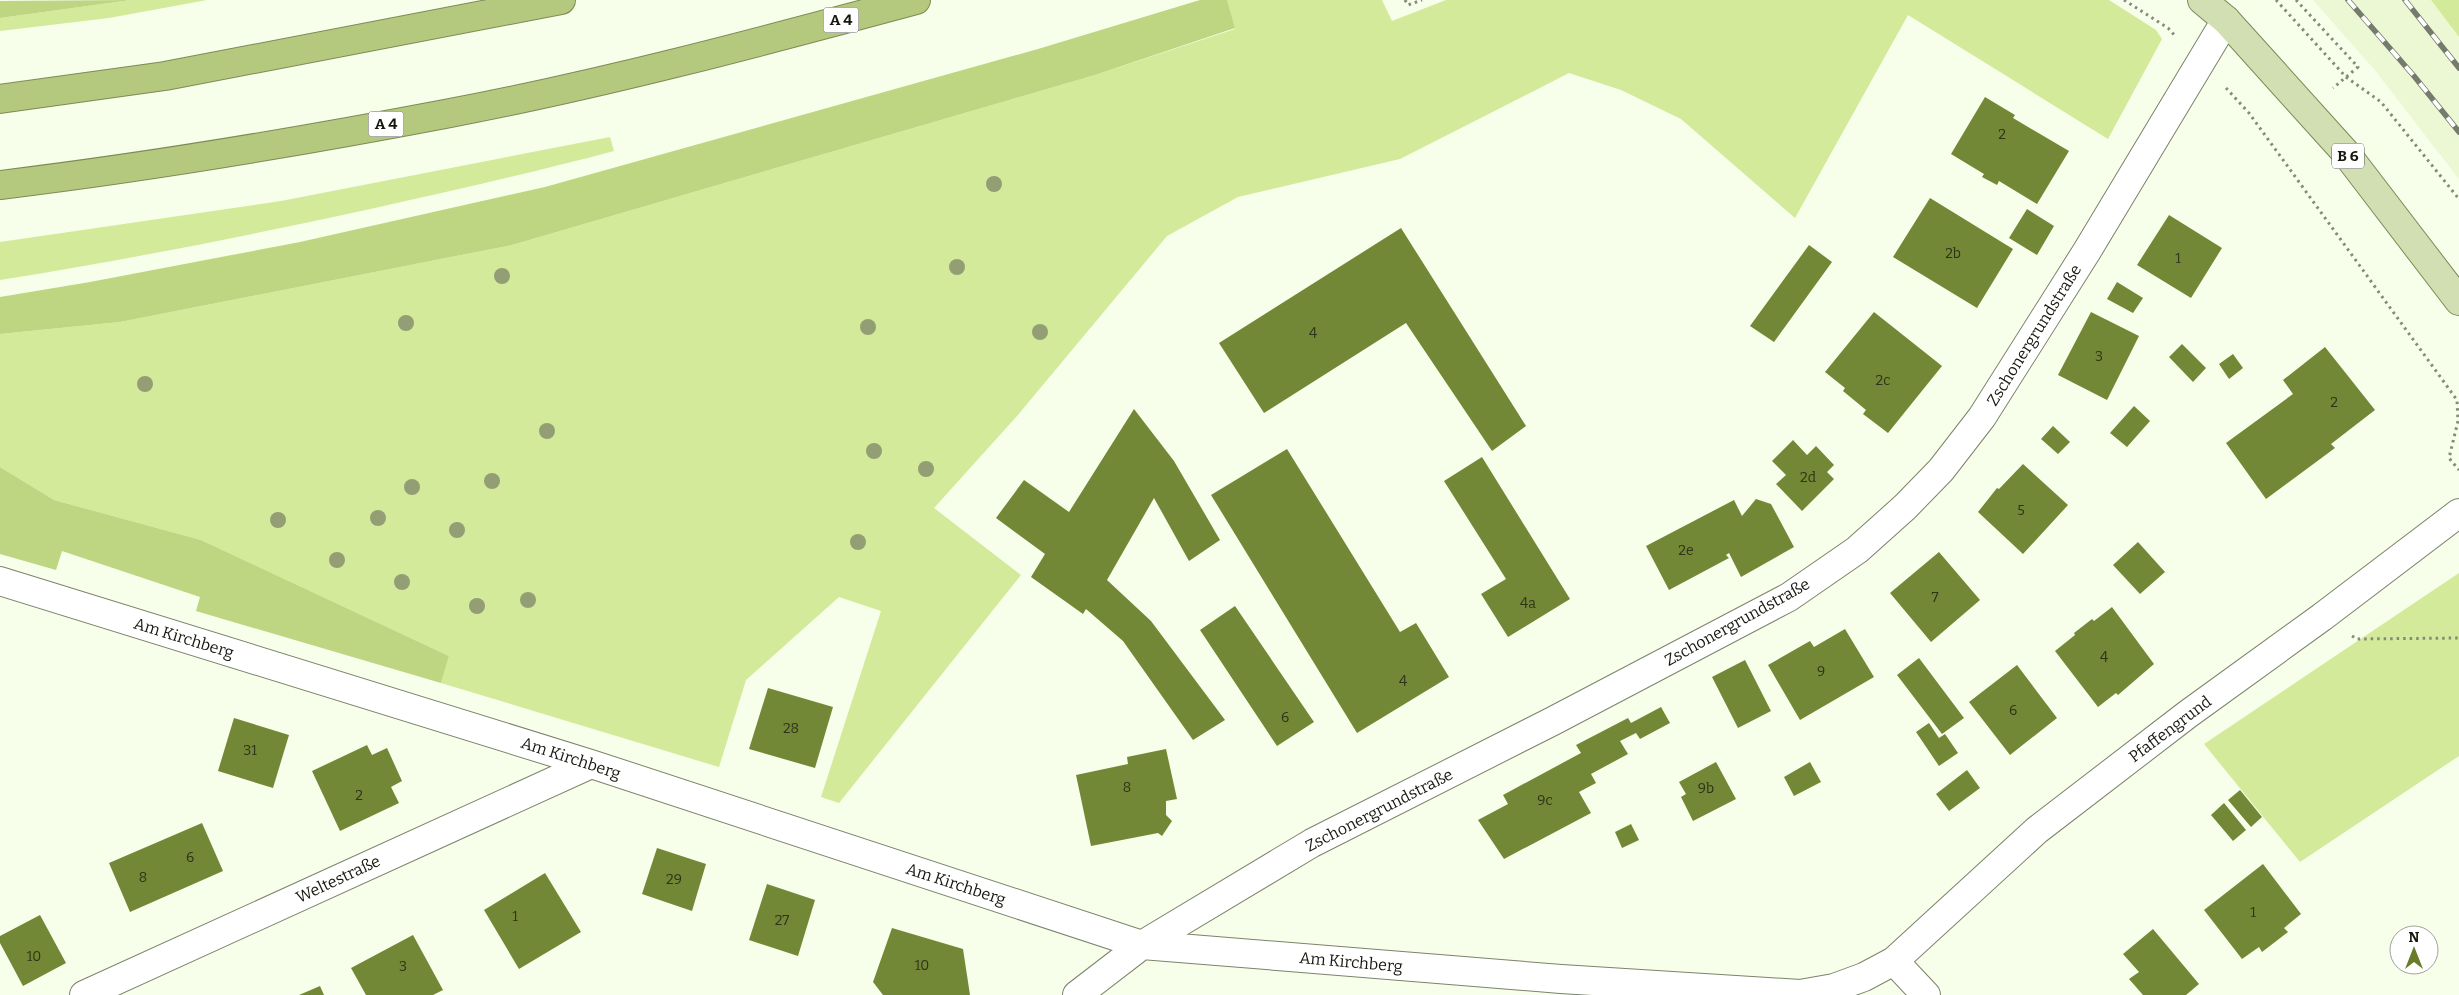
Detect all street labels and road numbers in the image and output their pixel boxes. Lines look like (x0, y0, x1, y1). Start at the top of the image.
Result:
road number: A 4 (824, 8, 858, 32)
road number: A 4 (368, 112, 404, 136)
road number: B 6 (2332, 144, 2364, 168)
street label: Zschonergrundstraße (1983, 261, 2085, 409)
street label: Zschonergrundstraße (1661, 574, 1813, 670)
street label: Am Kirchberg (132, 614, 236, 662)
street label: Pfaffengrund (2125, 691, 2215, 766)
street label: Am Kirchberg (519, 733, 623, 783)
street label: Zschonergrundstraße (1302, 765, 1456, 855)
street label: Weltestraße (293, 851, 383, 907)
street label: Am Kirchberg (904, 859, 1008, 909)
street label: Am Kirchberg (1299, 948, 1403, 976)

